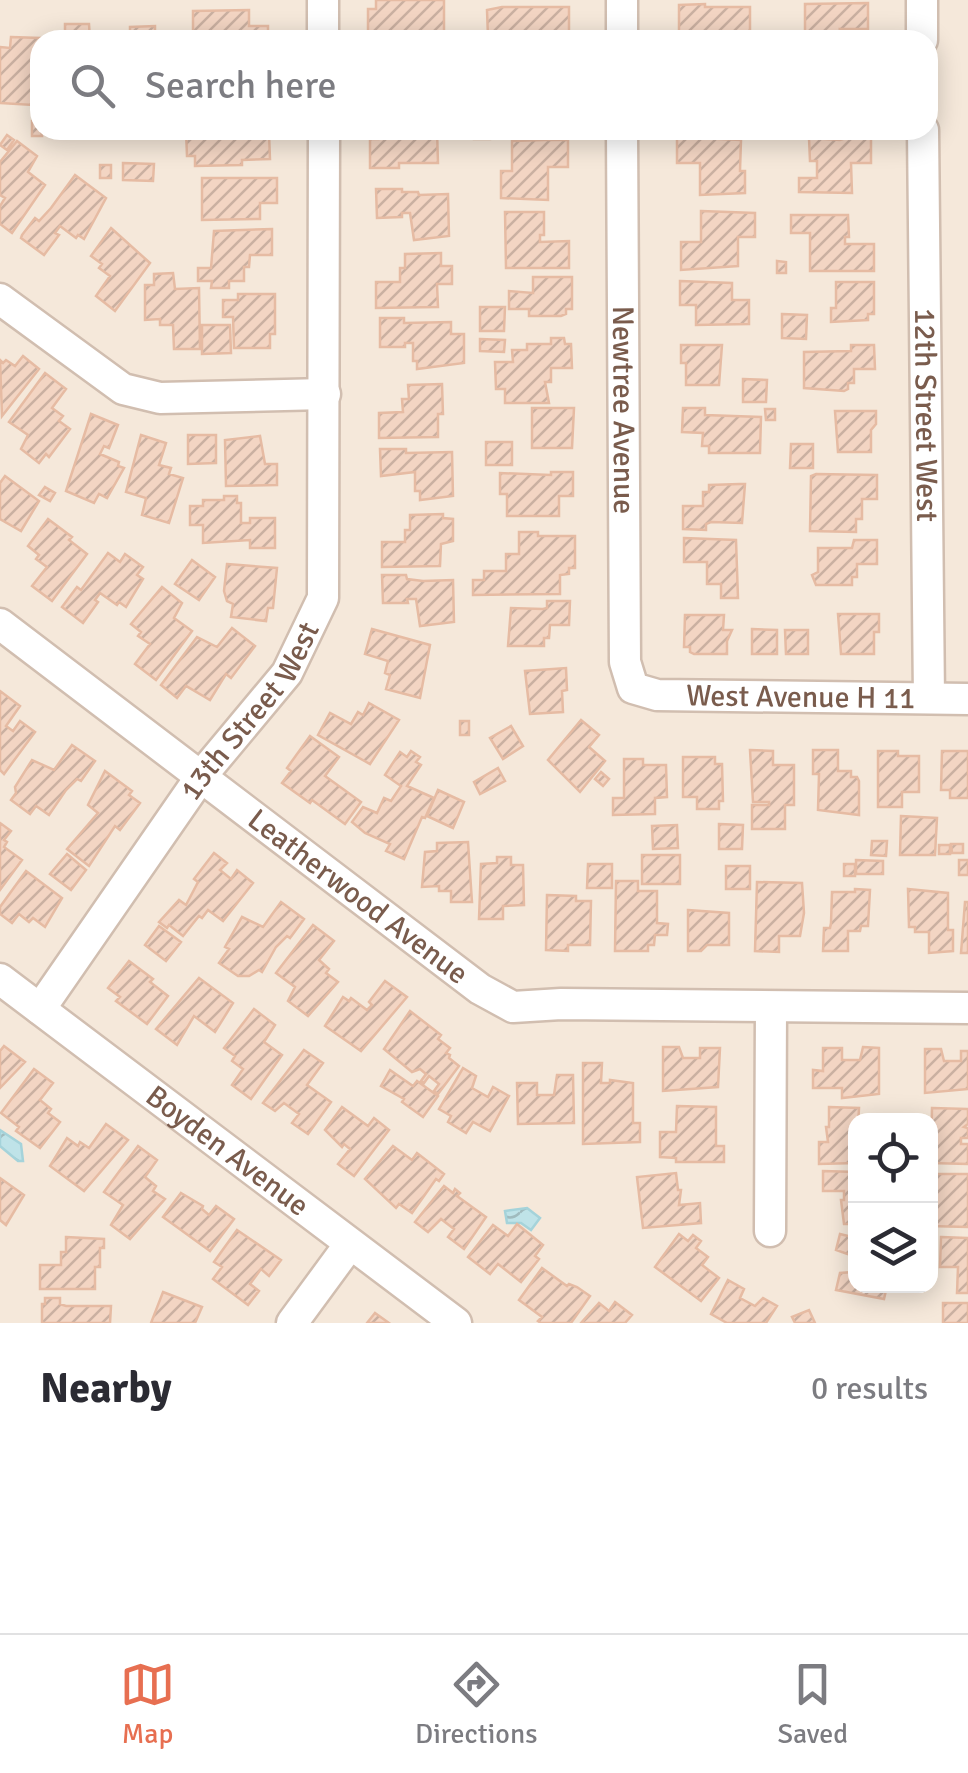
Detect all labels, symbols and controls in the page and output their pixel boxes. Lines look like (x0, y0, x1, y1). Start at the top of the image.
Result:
search box (30, 30, 938, 140)
icon: search (65, 58, 120, 113)
text: Search here (145, 62, 337, 109)
street label: Newtree Avenue (604, 306, 642, 514)
street label: 12th Street West (906, 308, 945, 522)
street label: 13th Street West (172, 616, 328, 808)
street label: West Avenue H 11 (686, 677, 916, 717)
street label: Leatherwood Avenue (240, 801, 475, 992)
street label: Boyden Avenue (138, 1078, 316, 1224)
map controls (848, 1113, 938, 1293)
button: locate (848, 1113, 938, 1203)
button: layers (848, 1203, 938, 1293)
text: Nearby (40, 1363, 172, 1414)
text: 0 results (811, 1369, 928, 1408)
tab: Map (120, 1657, 175, 1751)
tab: Directions (415, 1657, 537, 1751)
tab: Saved (777, 1657, 848, 1751)

